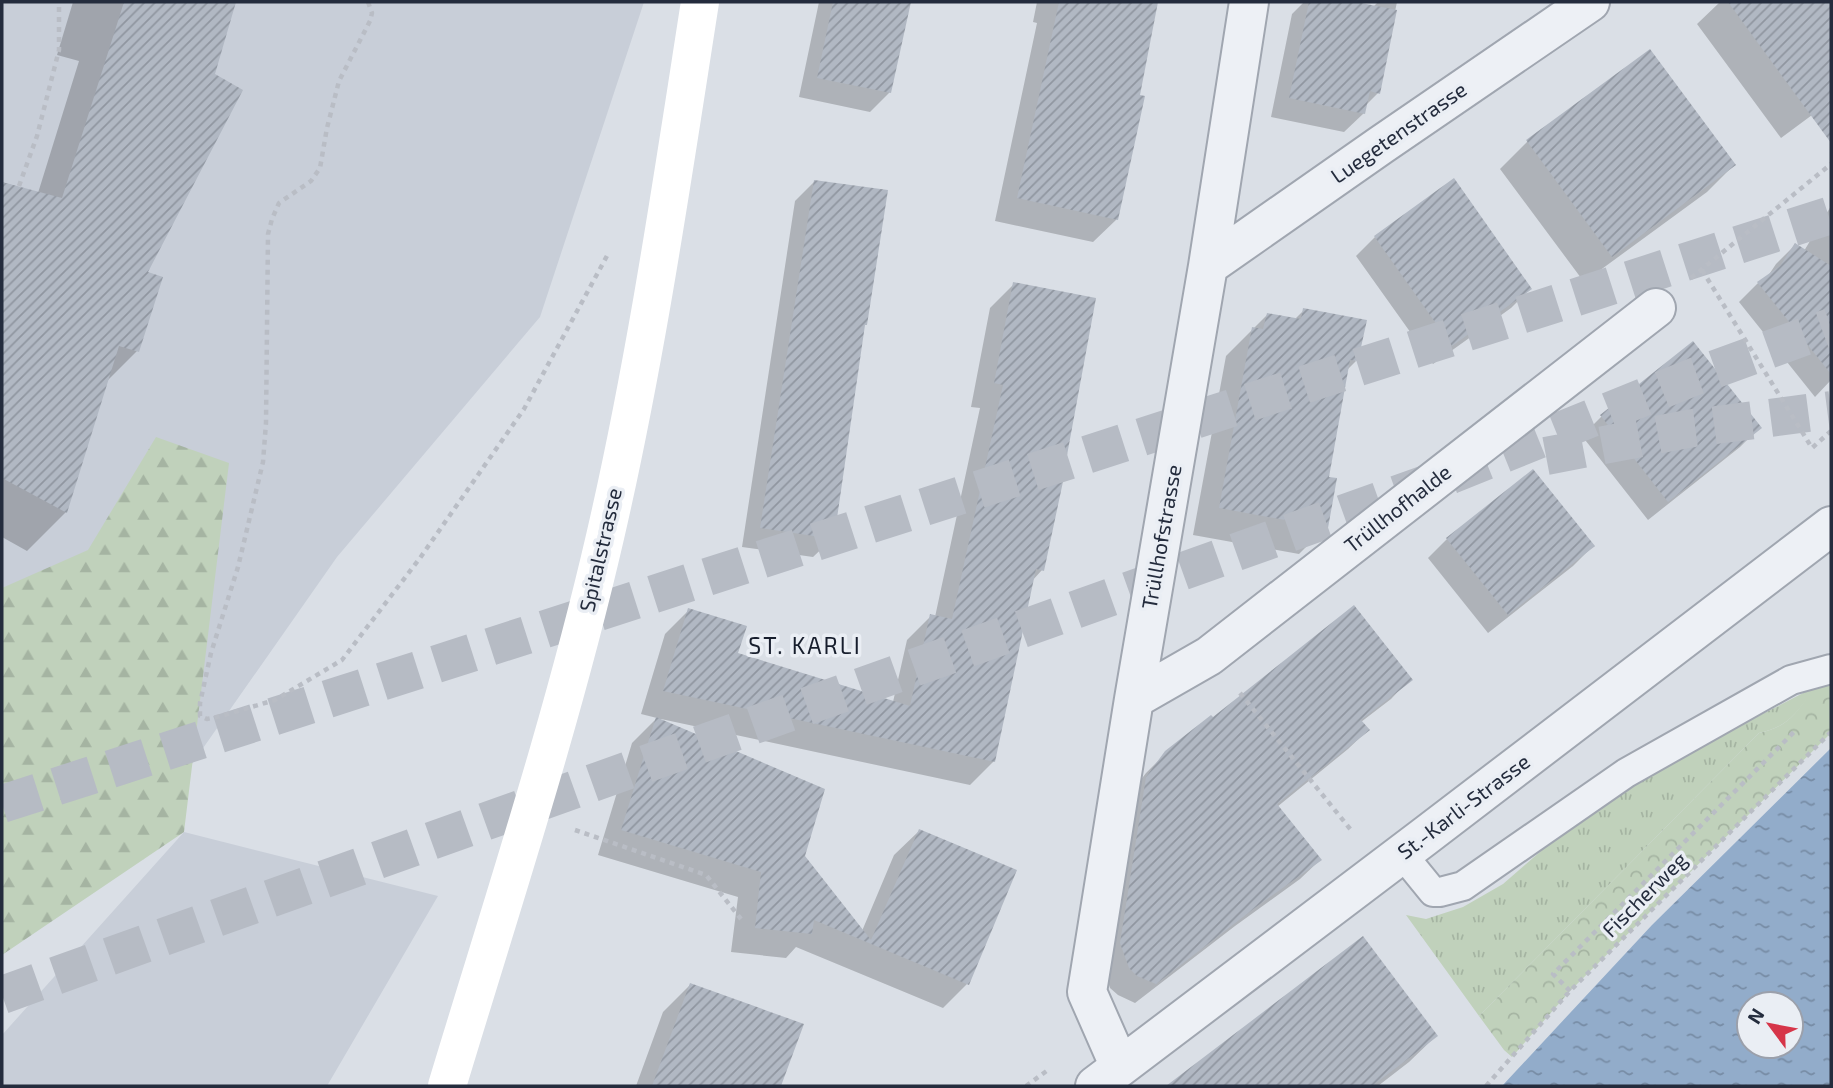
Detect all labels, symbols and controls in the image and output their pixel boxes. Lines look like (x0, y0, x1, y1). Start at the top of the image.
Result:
street label: Luegetenstrasse (1326, 76, 1471, 188)
street label: Trüllhofhalde (1339, 458, 1455, 557)
street label: Trüllhofstrasse (1135, 462, 1186, 611)
street label: Spitalstrasse (573, 485, 626, 614)
district label: ST. KARLI (748, 631, 862, 659)
street label: St.-Karli-Strasse (1392, 748, 1534, 864)
street label: Fischerweg (1596, 846, 1692, 942)
north arrow (1735, 990, 1805, 1060)
text: N (1742, 1004, 1769, 1028)

